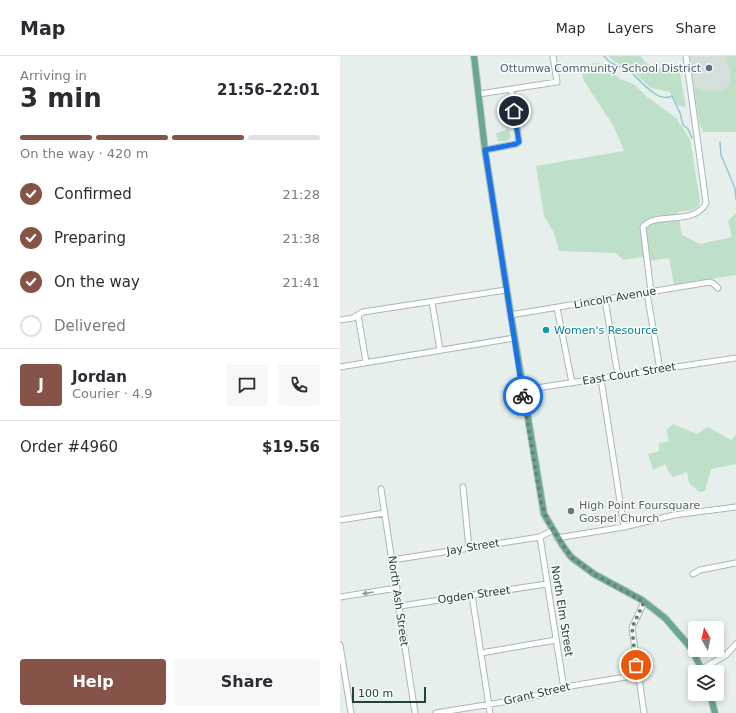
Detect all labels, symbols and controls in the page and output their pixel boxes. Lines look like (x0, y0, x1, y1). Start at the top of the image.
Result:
text: Map (20, 17, 65, 39)
text: Map (556, 20, 585, 36)
text: Layers (607, 20, 654, 36)
text: Share (676, 20, 716, 36)
place label: Ottumwa Community School District (500, 62, 702, 75)
marker: Ottumwa Community School District (704, 63, 714, 73)
text: Arriving in (20, 68, 87, 83)
text: 21:56–22:01 (217, 81, 320, 99)
text: 3 min (20, 83, 102, 113)
pin (497, 94, 531, 128)
icon: home (503, 100, 525, 122)
text: On the way · 420 m (20, 146, 148, 161)
icon: check (20, 183, 42, 205)
text: Confirmed (54, 185, 132, 203)
text: 21:28 (283, 187, 320, 202)
icon: check (20, 227, 42, 249)
text: Preparing (54, 229, 126, 247)
text: 21:38 (283, 231, 320, 246)
icon: check (20, 271, 42, 293)
text: On the way (54, 273, 140, 291)
text: 21:41 (283, 275, 320, 290)
street label: Lincoln Avenue (573, 284, 657, 312)
text: Delivered (54, 317, 126, 335)
place label: Women's Resource (554, 324, 658, 337)
marker: Women's Resource (541, 325, 551, 335)
street label: East Court Street (581, 360, 677, 388)
button: chat (226, 364, 268, 406)
button: phone (278, 364, 320, 406)
text: Jordan (72, 368, 127, 386)
text: J (38, 376, 44, 394)
courier (503, 376, 543, 416)
icon: bike (512, 385, 534, 407)
text: Courier · 4.9 (72, 386, 153, 401)
text: Order #4960 (20, 438, 118, 456)
text: $19.56 (262, 438, 320, 456)
place label: High Point Foursquare Gospel Church (579, 499, 700, 525)
marker: High Point Foursquare Gospel Church (566, 506, 576, 516)
street label: Jay Street (445, 536, 501, 558)
street label: North Ash Street (385, 555, 411, 648)
street label: North Elm Street (548, 565, 576, 658)
street label: Ogden Street (437, 583, 512, 607)
one-way arrow (362, 590, 375, 596)
north arrow (688, 621, 724, 657)
map controls (688, 621, 724, 701)
pin (619, 648, 653, 682)
icon: bag (625, 654, 647, 676)
button: Help (20, 659, 166, 705)
button: Share (174, 659, 320, 705)
button: layers (688, 665, 724, 701)
street label: Grant Street (502, 680, 572, 708)
scale bar (352, 685, 426, 704)
text: 100 m (358, 687, 393, 700)

